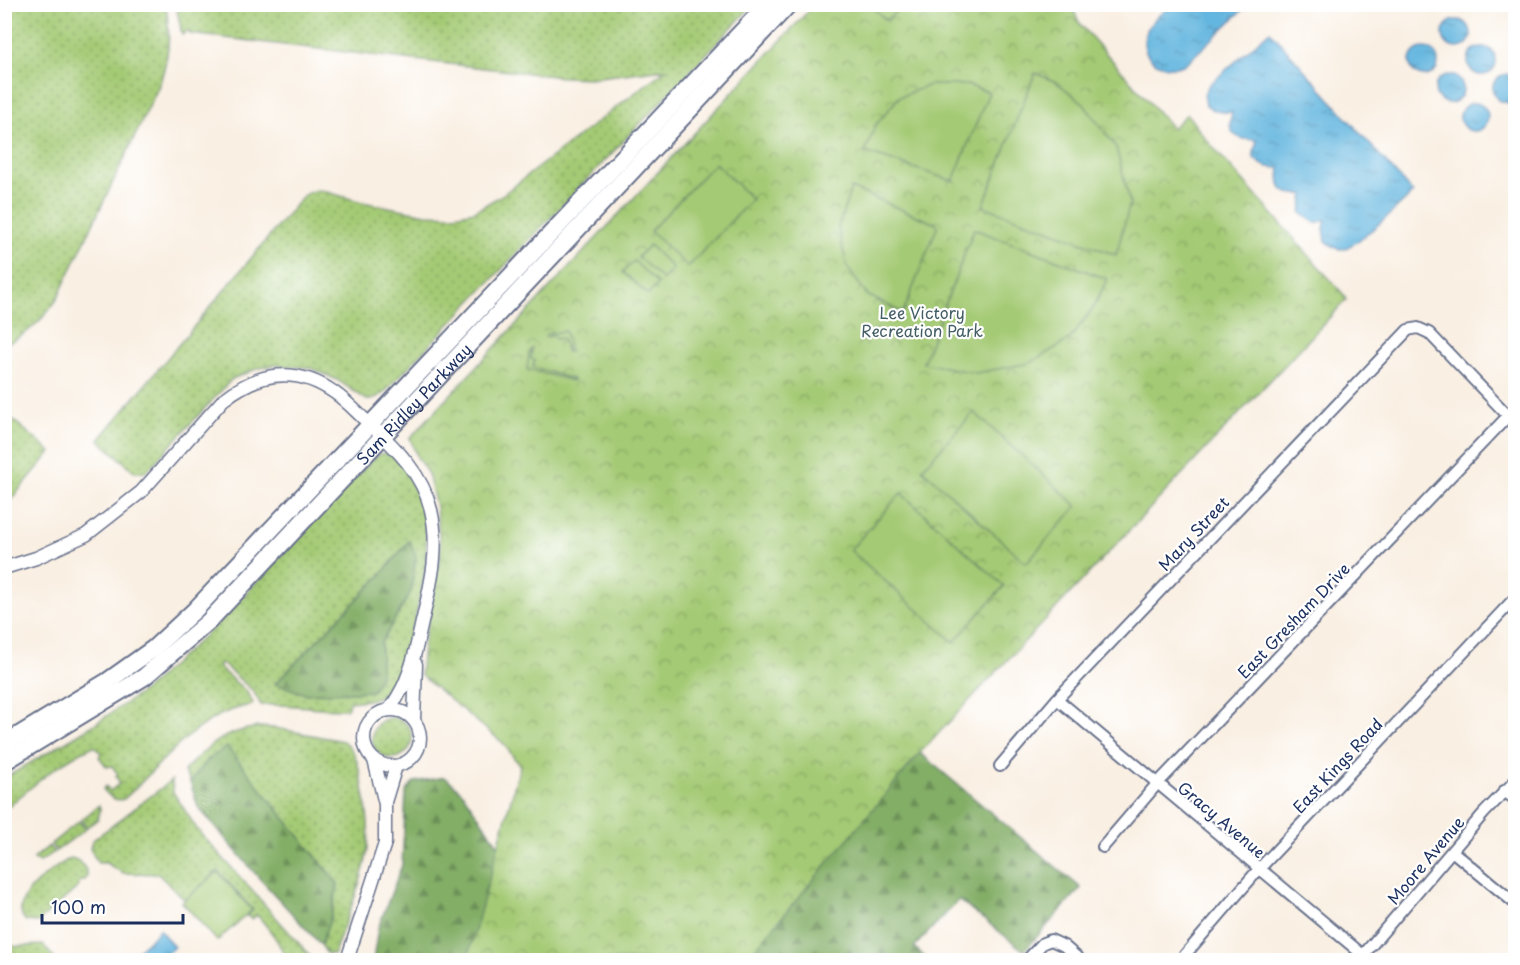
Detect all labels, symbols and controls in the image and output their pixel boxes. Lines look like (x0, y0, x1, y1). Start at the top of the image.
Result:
park label: Lee Victory Recreation Park (861, 300, 983, 342)
street label: Sam Ridley Parkway (350, 338, 477, 470)
street label: Mary Street (1152, 490, 1234, 576)
street label: East Gresham Drive (1231, 557, 1355, 683)
street label: East Kings Road (1287, 712, 1387, 818)
street label: Gracy Avenue (1173, 775, 1271, 863)
street label: Moore Avenue (1381, 810, 1469, 909)
scale bar (42, 887, 183, 925)
text: 100 m (51, 893, 106, 920)

